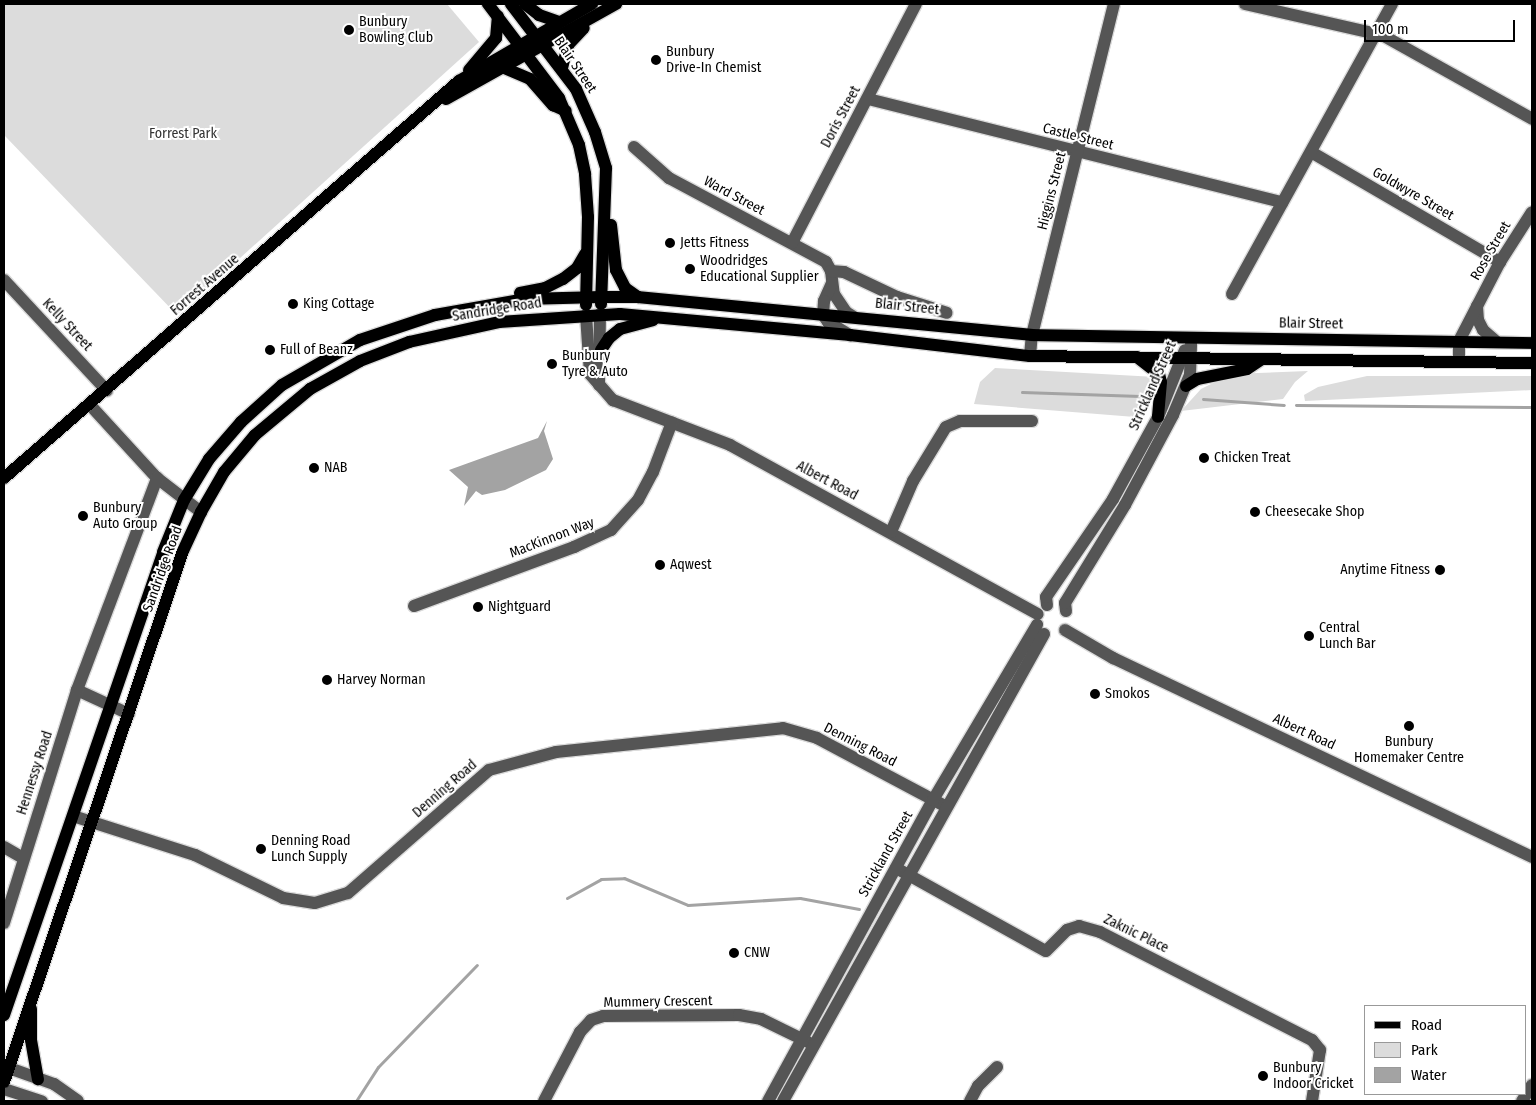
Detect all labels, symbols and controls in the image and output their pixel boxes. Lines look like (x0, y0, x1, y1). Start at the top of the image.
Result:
scale bar (1366, 10, 1517, 42)
place label: Bunbury Bowling Club (359, 14, 433, 46)
text: 100 m (1372, 20, 1409, 38)
marker: Bunbury Bowling Club (343, 24, 355, 36)
street label: Blair Street (550, 34, 600, 96)
place label: Bunbury Drive-In Chemist (666, 44, 761, 76)
marker: Bunbury Drive-In Chemist (650, 54, 662, 66)
street label: Doris Street (818, 83, 864, 151)
street label: Castle Street (1041, 120, 1115, 154)
park label: Forrest Park (149, 126, 217, 142)
street label: Higgins Street (1034, 150, 1070, 232)
street label: Goldwyre Street (1369, 164, 1457, 224)
street label: Ward Street (701, 173, 767, 219)
street label: Rose Street (1467, 218, 1515, 284)
place label: Jetts Fitness (680, 235, 749, 251)
marker: Jetts Fitness (664, 237, 676, 249)
street label: Forrest Avenue (167, 251, 243, 319)
place label: Woodridges Educational Supplier (700, 253, 819, 286)
marker: Woodridges Educational Supplier (684, 263, 696, 275)
street label: Kelly Street (39, 295, 95, 355)
street label: Sandridge Road (451, 295, 543, 325)
street label: Blair Street (874, 295, 940, 319)
place label: King Cottage (303, 296, 374, 312)
marker: King Cottage (287, 298, 299, 310)
street label: Blair Street (1279, 315, 1343, 333)
street label: Strickland Street (1126, 339, 1180, 433)
place label: Full of Beanz (280, 342, 353, 358)
marker: Full of Beanz (264, 344, 276, 356)
place label: Bunbury Tyre & Auto (562, 348, 628, 381)
marker: Bunbury Tyre & Auto (546, 358, 558, 370)
place label: Chicken Treat (1214, 450, 1291, 466)
marker: Chicken Treat (1198, 452, 1210, 464)
street label: Albert Road (793, 458, 861, 504)
place label: NAB (324, 460, 348, 476)
marker: NAB (308, 462, 320, 474)
place label: Bunbury Auto Group (93, 500, 157, 532)
place label: Cheesecake Shop (1265, 504, 1365, 520)
marker: Cheesecake Shop (1249, 506, 1261, 518)
marker: Bunbury Auto Group (77, 510, 89, 522)
street label: MacKinnon Way (507, 514, 597, 562)
street label: Sandridge Road (140, 524, 186, 614)
place label: Aqwest (670, 557, 712, 573)
marker: Aqwest (654, 559, 666, 571)
place label: Anytime Fitness (1340, 562, 1430, 578)
marker: Anytime Fitness (1434, 564, 1446, 576)
place label: Nightguard (488, 599, 551, 615)
marker: Nightguard (472, 601, 484, 613)
place label: Central Lunch Bar (1319, 620, 1376, 652)
marker: Central Lunch Bar (1303, 630, 1315, 642)
place label: Harvey Norman (337, 672, 426, 688)
marker: Harvey Norman (321, 674, 333, 686)
place label: Smokos (1105, 686, 1150, 702)
marker: Smokos (1089, 688, 1101, 700)
street label: Albert Road (1270, 710, 1338, 754)
street label: Denning Road (821, 719, 899, 771)
marker: Bunbury Homemaker Centre (1403, 720, 1415, 732)
street label: Hennessy Road (14, 729, 56, 817)
place label: Bunbury Homemaker Centre (1354, 734, 1464, 766)
street label: Denning Road (409, 757, 481, 821)
street label: Strickland Street (855, 808, 917, 900)
place label: Denning Road Lunch Supply (271, 833, 351, 866)
marker: Denning Road Lunch Supply (255, 843, 267, 855)
street label: Zaknic Place (1101, 911, 1171, 957)
place label: CNW (744, 945, 770, 961)
marker: CNW (728, 947, 740, 959)
street label: Mummery Crescent (603, 993, 713, 1011)
legend (1364, 1005, 1526, 1095)
text: Road (1411, 1016, 1442, 1034)
text: Park (1411, 1041, 1438, 1059)
place label: Bunbury Indoor Cricket (1273, 1060, 1354, 1092)
text: Water (1411, 1066, 1446, 1084)
marker: Bunbury Indoor Cricket (1257, 1070, 1269, 1082)

